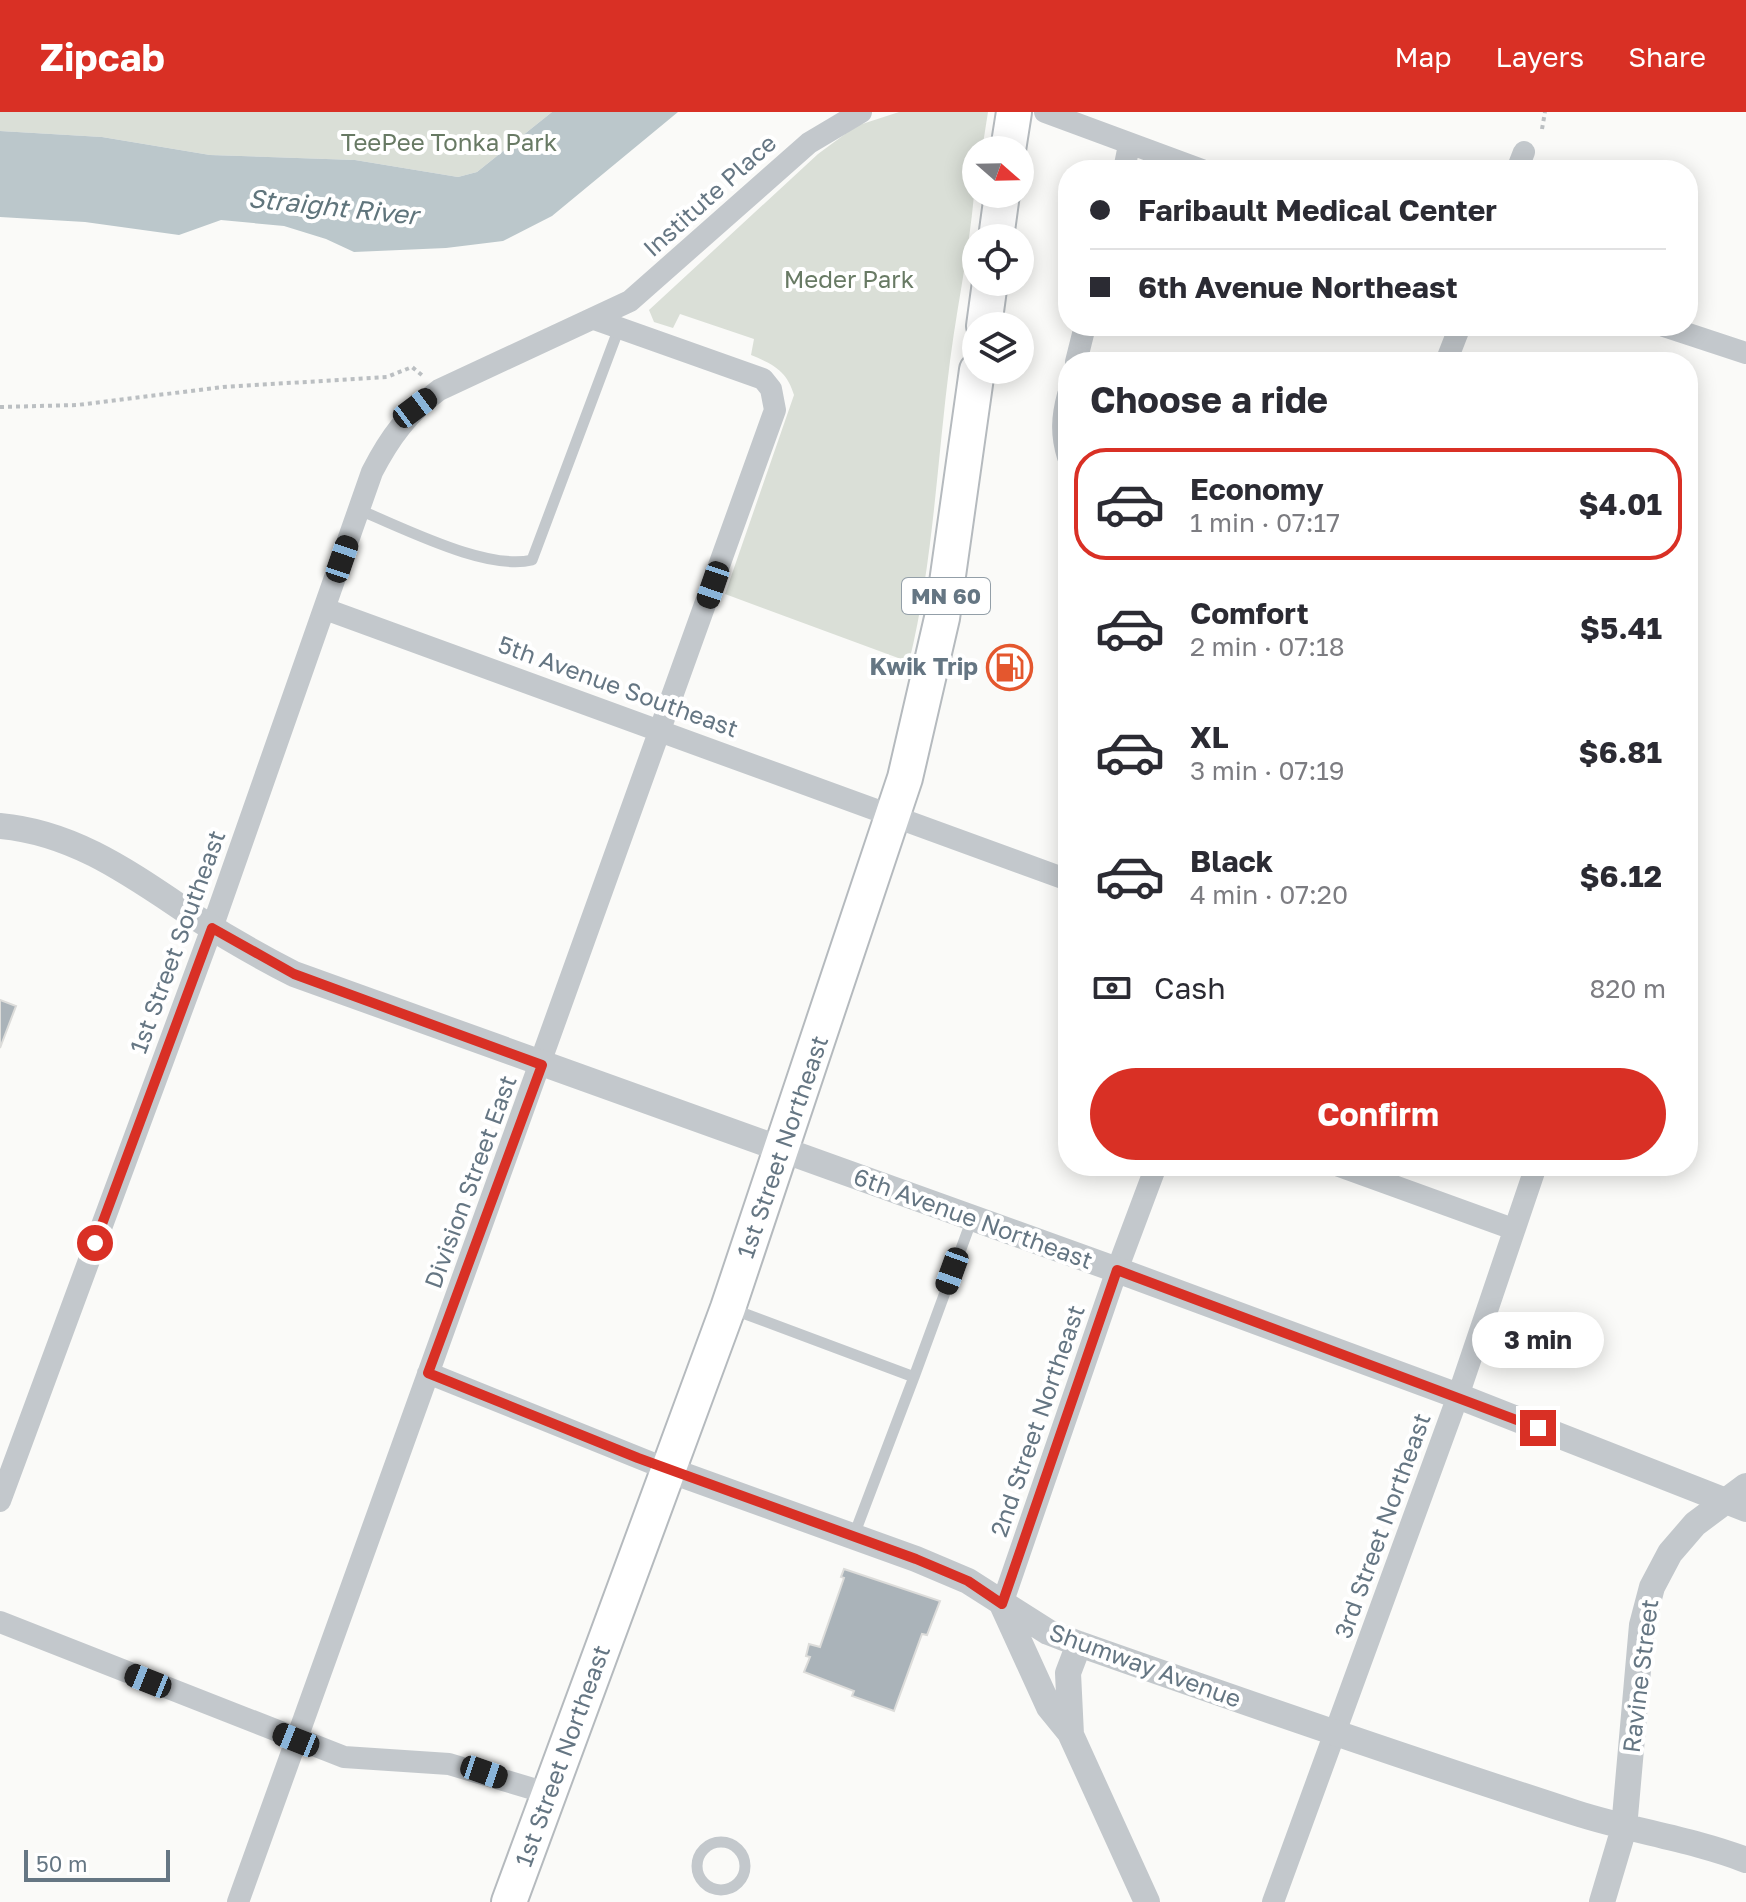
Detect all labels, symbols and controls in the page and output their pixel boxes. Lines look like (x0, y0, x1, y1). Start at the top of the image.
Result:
text: Zipcab (40, 34, 165, 79)
text: Map (1394, 40, 1452, 73)
text: Layers (1496, 40, 1584, 73)
text: Share (1628, 40, 1706, 73)
park label: TeePee Tonka Park (341, 127, 557, 156)
street label: Institute Place (637, 128, 781, 262)
north arrow (962, 136, 1034, 208)
map controls (962, 136, 1034, 384)
water label: Straight River (247, 182, 423, 231)
text: Faribault Medical Center (1138, 192, 1497, 228)
button: locate (962, 224, 1034, 296)
park label: Meder Park (784, 264, 914, 293)
text: 6th Avenue Northeast (1138, 269, 1458, 305)
button: layers (962, 312, 1034, 384)
text: Choose a ride (1090, 378, 1328, 421)
car (389, 384, 441, 432)
icon: car (1094, 468, 1166, 540)
text: Economy (1190, 471, 1324, 507)
text: $4.01 (1579, 486, 1662, 522)
text: 1 min · 07:17 (1190, 507, 1340, 538)
car (323, 532, 361, 586)
car (694, 558, 732, 612)
road number: MN 60 (902, 578, 990, 614)
icon: car (1094, 592, 1166, 664)
text: Comfort (1190, 595, 1309, 631)
text: $5.41 (1580, 610, 1662, 646)
street label: 5th Avenue Southeast (494, 629, 743, 743)
text: 2 min · 07:18 (1190, 631, 1345, 662)
fuel station icon: Kwik Trip (985, 643, 1033, 691)
place label: Kwik Trip (869, 651, 978, 680)
icon: car (1094, 716, 1166, 788)
text: XL (1190, 719, 1229, 755)
text: $6.81 (1579, 734, 1662, 770)
text: 3 min · 07:19 (1190, 755, 1345, 786)
street label: 1st Street Southeast (123, 826, 230, 1057)
icon: car (1094, 840, 1166, 912)
text: Black (1190, 843, 1273, 879)
text: $6.12 (1580, 858, 1662, 894)
text: 4 min · 07:20 (1190, 879, 1348, 910)
icon: cash (1090, 966, 1134, 1010)
text: Cash (1154, 970, 1226, 1006)
text: 820 m (1589, 973, 1666, 1004)
street label: 1st Street Northeast (730, 1031, 833, 1262)
button: Confirm (1090, 1068, 1666, 1160)
street label: Division Street East (418, 1071, 522, 1292)
street label: 6th Avenue Northeast (850, 1161, 1097, 1274)
route start (77, 1225, 113, 1261)
car (933, 1244, 971, 1298)
street label: 2nd Street Northeast (983, 1301, 1090, 1540)
callout: 3 min (1472, 1312, 1604, 1368)
text: 3 min (1504, 1324, 1572, 1355)
street label: 3rd Street Northeast (1327, 1409, 1436, 1642)
route end (1520, 1410, 1556, 1446)
street label: Ravine Street (1616, 1597, 1663, 1754)
street label: Shumway Avenue (1046, 1616, 1245, 1713)
street label: 1st Street Northeast (508, 1641, 615, 1870)
car (121, 1661, 175, 1701)
car (269, 1720, 323, 1760)
car (457, 1753, 511, 1791)
scale bar (24, 1846, 170, 1882)
text: 50 m (36, 1850, 87, 1877)

